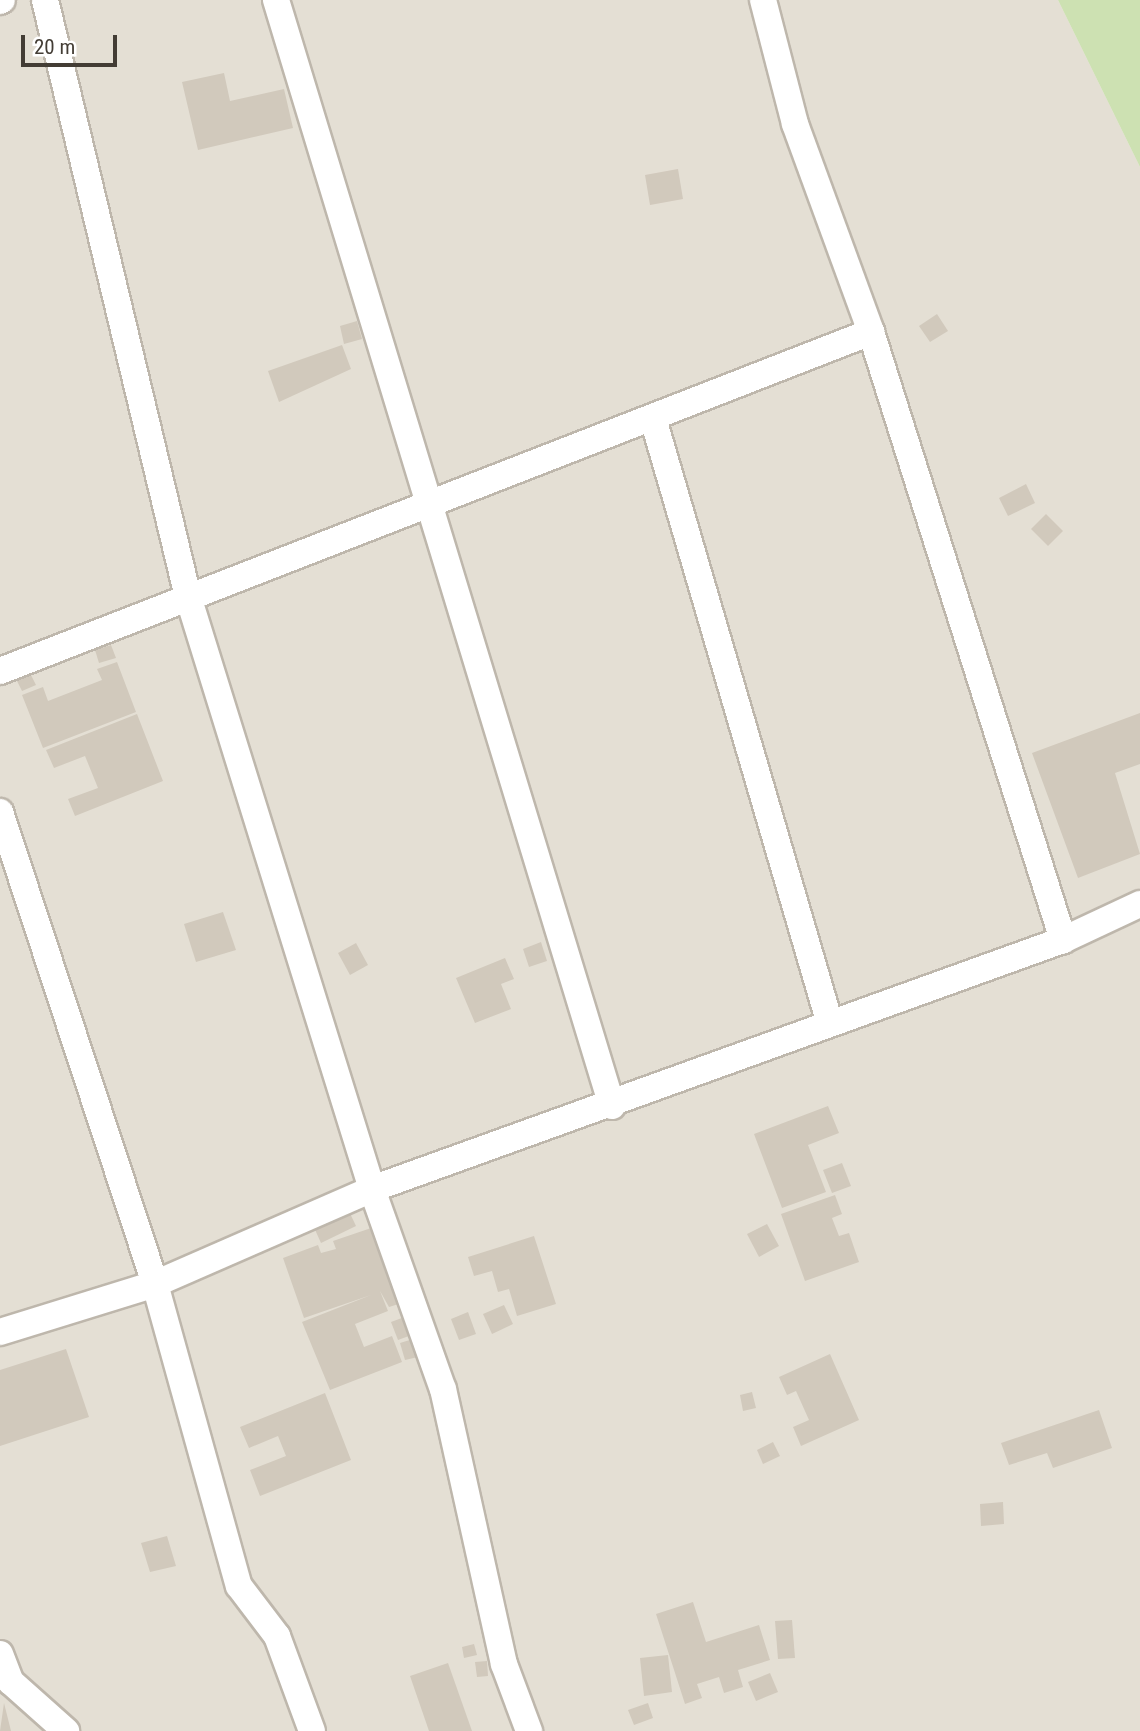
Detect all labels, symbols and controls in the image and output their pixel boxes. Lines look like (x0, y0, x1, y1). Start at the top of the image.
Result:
scale bar (24, 21, 121, 65)
text: 20 m (34, 35, 75, 59)

